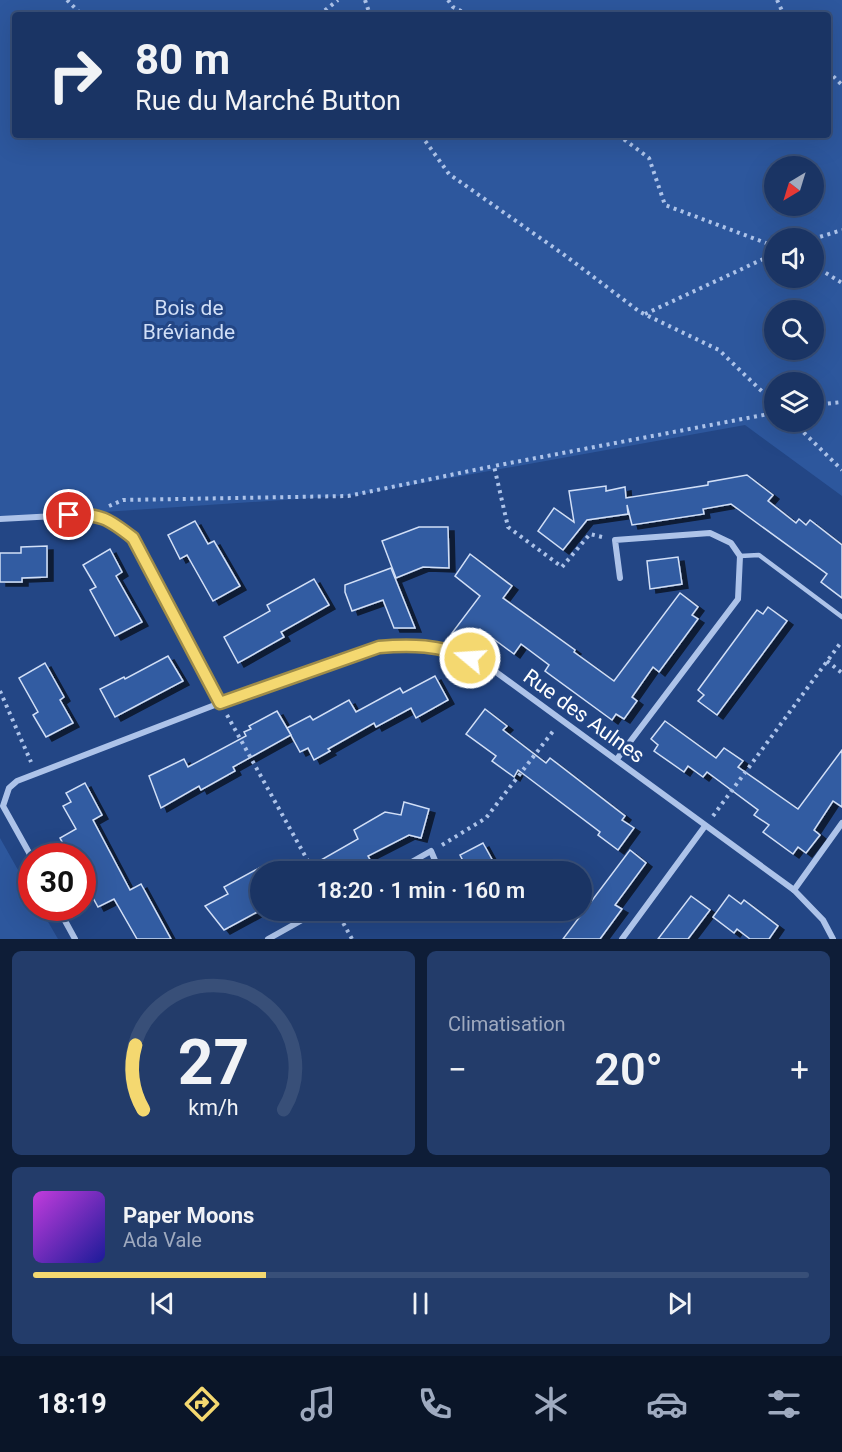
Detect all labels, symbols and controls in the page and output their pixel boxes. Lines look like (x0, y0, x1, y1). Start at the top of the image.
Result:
text: 80 m (135, 35, 230, 84)
icon: right (36, 36, 114, 114)
text: Rue du Marché Button (135, 85, 401, 117)
north arrow (764, 156, 824, 216)
map controls (764, 156, 824, 432)
button: sound (764, 228, 824, 288)
park label: Bois de Bréviande (143, 296, 235, 344)
button: search (764, 300, 824, 360)
button: layers (764, 372, 824, 432)
pin (43, 489, 94, 540)
icon: arrive (52, 498, 85, 531)
position arrow (438, 626, 502, 690)
street label: Rue des Aulnes (519, 664, 649, 768)
speed limit sign: 30 (18, 843, 96, 921)
text: 18:20 · 1 min · 160 m (317, 878, 525, 903)
text: Climatisation (448, 1012, 566, 1036)
text: 27 (178, 1026, 249, 1099)
text: 20° (594, 1043, 663, 1096)
text: − (448, 1050, 467, 1089)
text: + (790, 1050, 809, 1089)
text: km/h (188, 1095, 239, 1120)
text: Paper Moons (123, 1203, 254, 1228)
text: Ada Vale (123, 1228, 202, 1252)
icon: previous (146, 1287, 179, 1320)
icon: pause (404, 1287, 437, 1320)
icon: next (663, 1287, 696, 1320)
icon: directions (181, 1383, 223, 1425)
icon: music (297, 1383, 339, 1425)
icon: phone (414, 1383, 456, 1425)
icon: climate (530, 1383, 572, 1425)
icon: car (646, 1383, 688, 1425)
icon: filters (763, 1383, 805, 1425)
text: 18:19 (37, 1388, 107, 1420)

